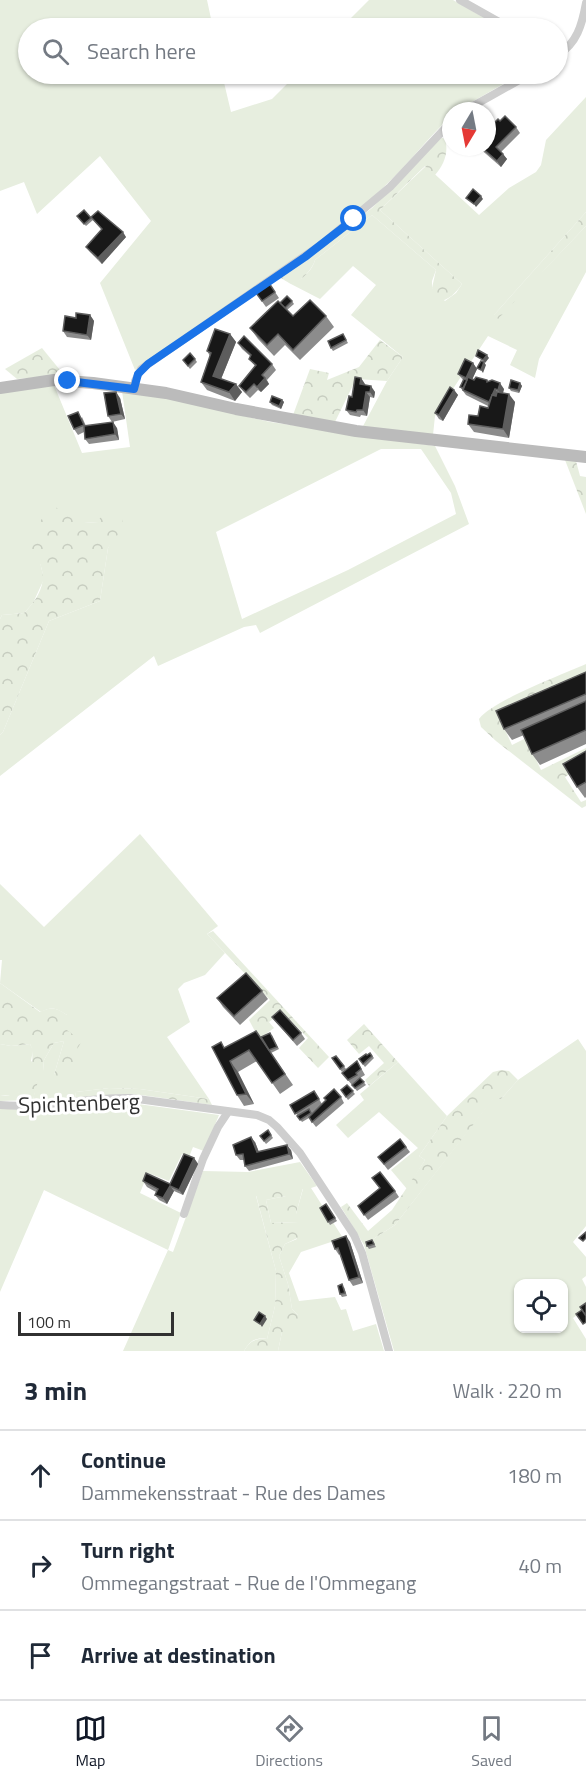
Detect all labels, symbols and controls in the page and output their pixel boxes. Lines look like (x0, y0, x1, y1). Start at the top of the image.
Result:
search box (18, 18, 568, 84)
text: Search here (87, 34, 196, 68)
icon: search (39, 35, 72, 68)
north arrow (442, 102, 496, 156)
route start (340, 205, 366, 231)
route end (54, 367, 80, 393)
street label: Spichtenberg (18, 1084, 140, 1122)
map controls (514, 1279, 568, 1333)
button: locate (514, 1279, 568, 1333)
scale bar (18, 1309, 174, 1336)
text: 100 m (27, 1310, 71, 1334)
text: 3 min (24, 1371, 87, 1410)
text: Walk · 220 m (453, 1375, 562, 1406)
text: Continue (81, 1443, 166, 1477)
icon: ahead (24, 1459, 57, 1492)
text: 180 m (507, 1460, 562, 1491)
text: Dammekensstraat - Rue des Dames (81, 1477, 386, 1508)
text: Turn right (81, 1533, 175, 1567)
icon: right (24, 1549, 57, 1582)
text: 40 m (518, 1550, 562, 1581)
text: Ommegangstraat - Rue de l'Ommegang (81, 1567, 416, 1598)
text: Arrive at destination (81, 1638, 276, 1672)
icon: arrive (24, 1639, 57, 1672)
tab: Map (74, 1712, 107, 1772)
tab: Directions (255, 1712, 323, 1772)
tab: Saved (471, 1712, 512, 1772)

